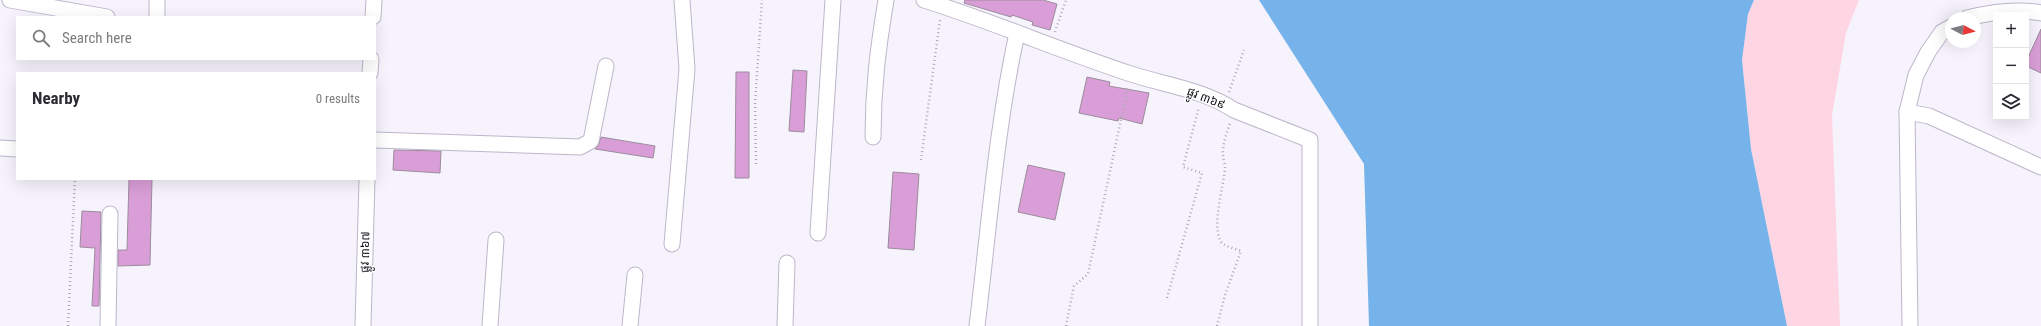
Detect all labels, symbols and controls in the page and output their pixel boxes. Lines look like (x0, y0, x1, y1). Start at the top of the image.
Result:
north arrow (1945, 12, 1981, 48)
map controls (1993, 12, 2029, 120)
button: + (1993, 12, 2029, 48)
search box (16, 16, 376, 60)
icon: search (30, 27, 52, 49)
text: Search here (62, 29, 132, 47)
button: − (1993, 48, 2029, 84)
street label: ផ្លូវ ៣៦៩ (1184, 84, 1227, 115)
button: layers (1993, 84, 2029, 120)
text: Nearby (32, 88, 80, 108)
text: 0 results (316, 91, 360, 106)
street label: ផ្លូវ ៣៦៧ (358, 231, 376, 273)

